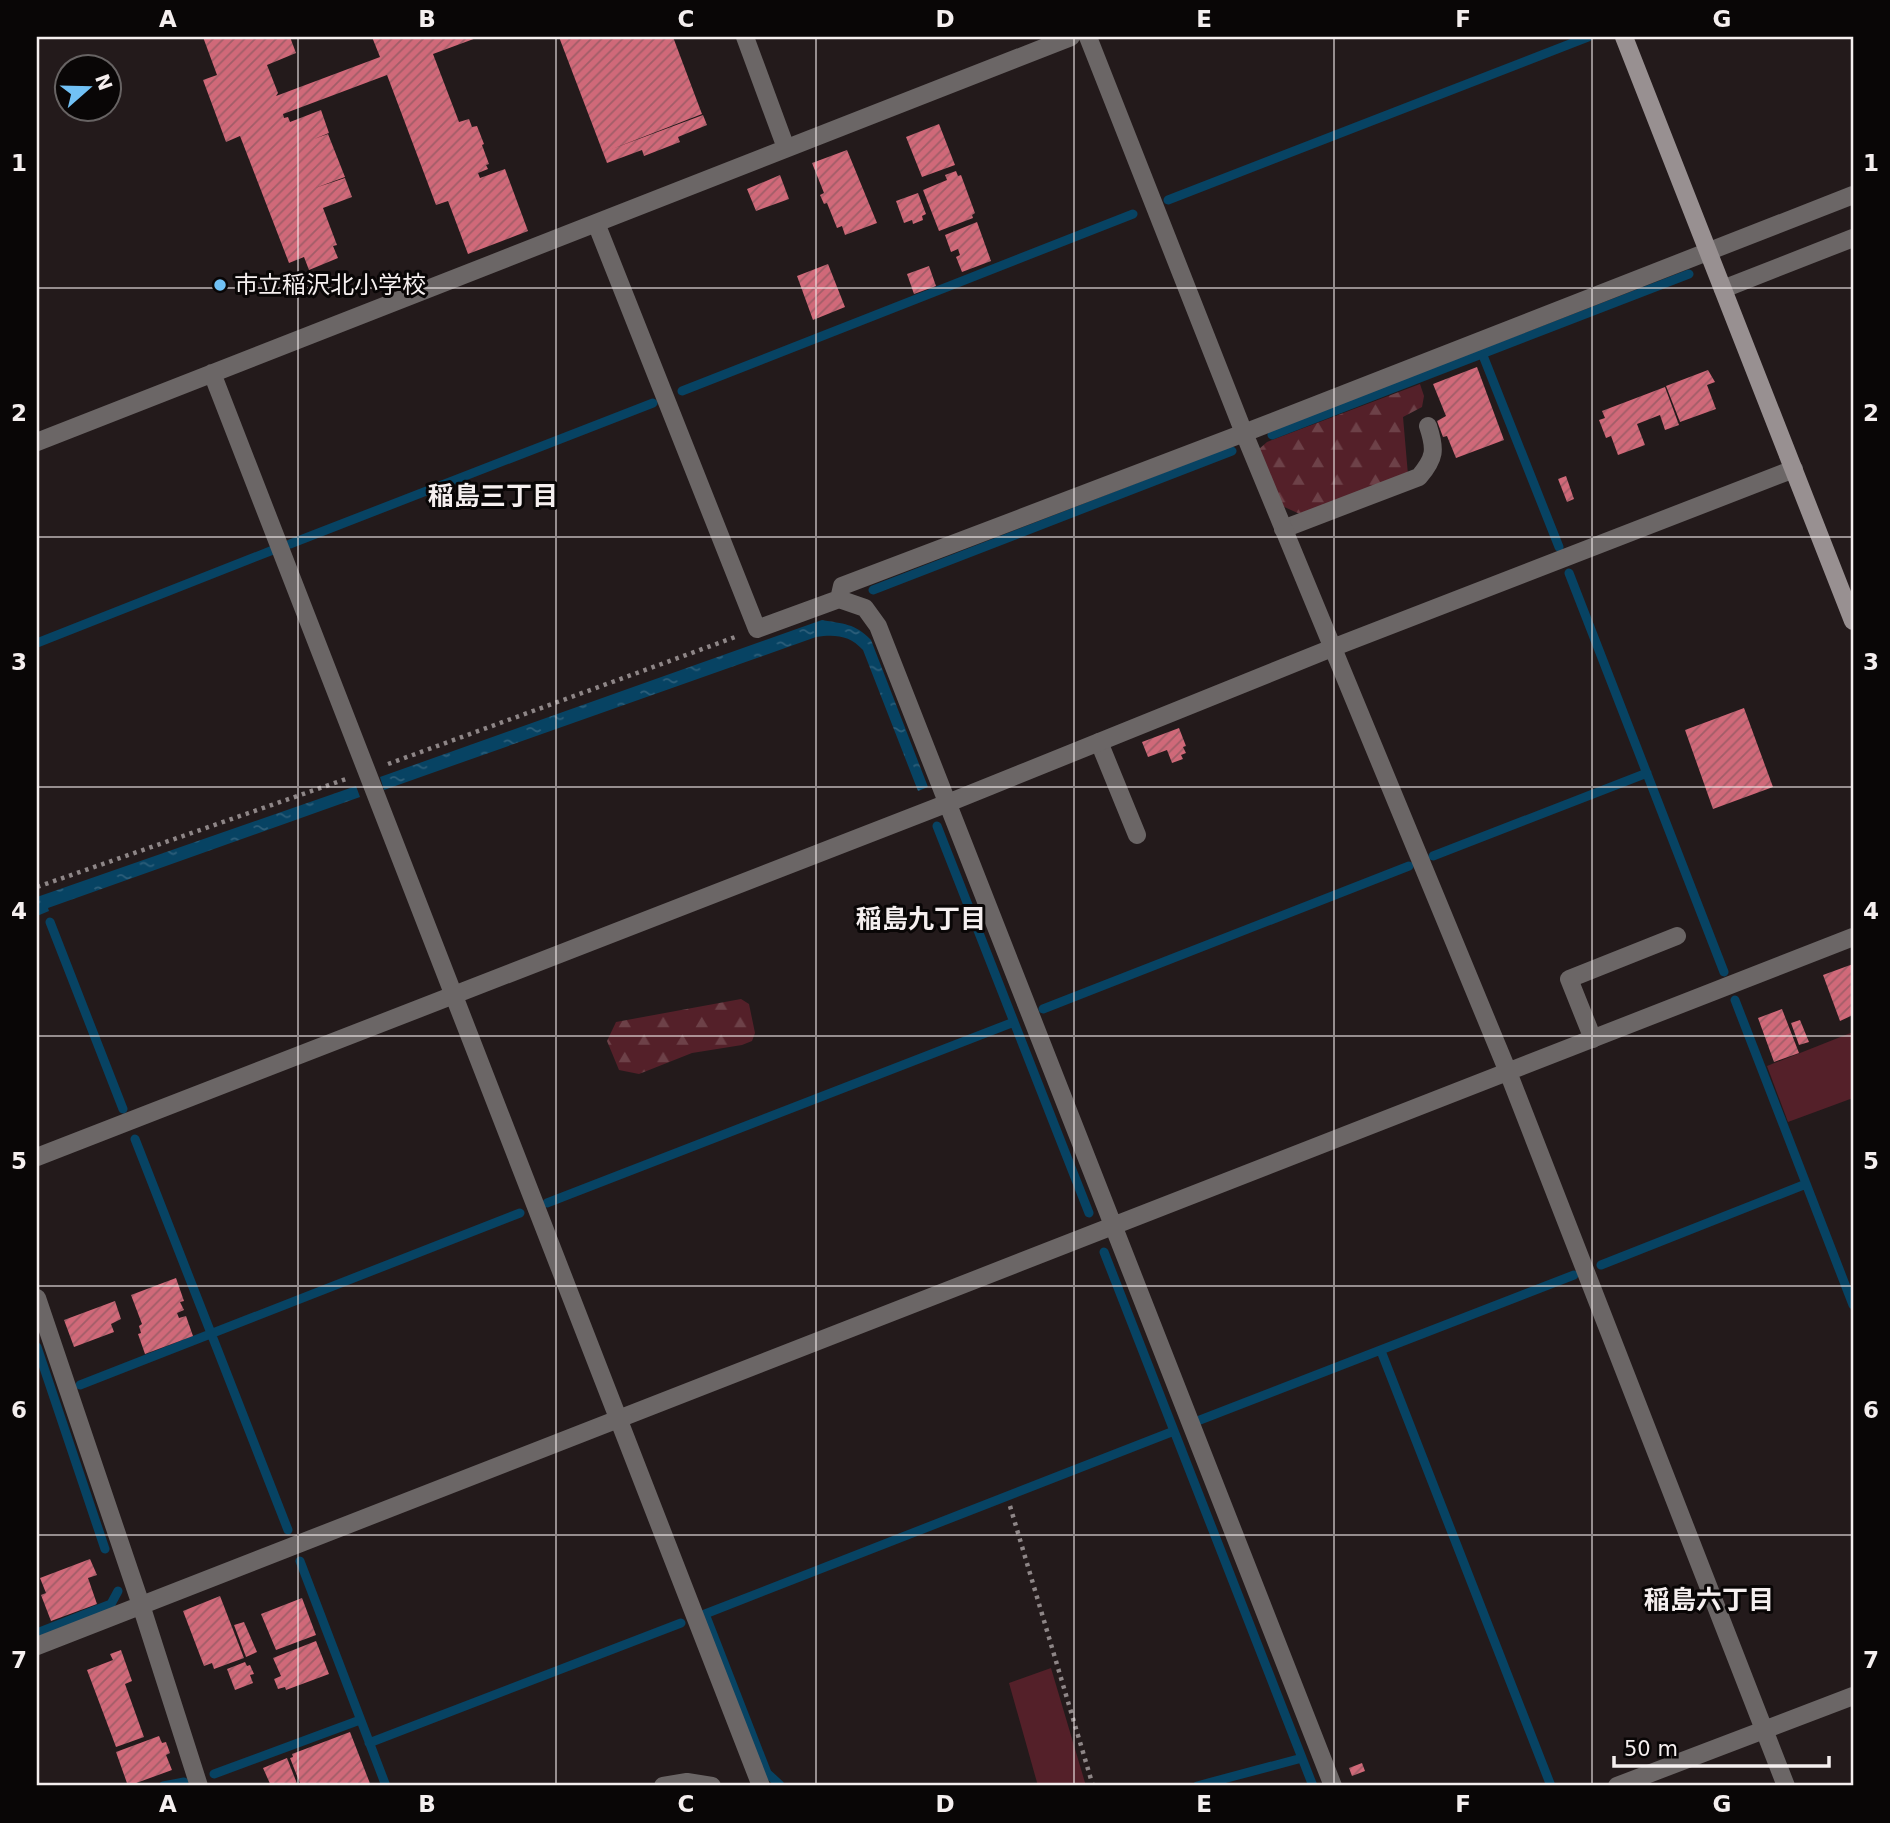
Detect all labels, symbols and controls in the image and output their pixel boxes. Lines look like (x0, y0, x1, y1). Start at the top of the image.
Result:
text: A (159, 6, 177, 32)
text: B (418, 6, 436, 32)
text: C (678, 6, 694, 32)
text: D (935, 6, 955, 32)
text: E (1196, 6, 1212, 32)
text: F (1455, 6, 1471, 32)
text: G (1713, 6, 1731, 32)
north arrow (52, 52, 122, 122)
text: N (91, 71, 117, 93)
text: 1 (11, 150, 27, 176)
text: 1 (1863, 150, 1879, 176)
place label: 市立稲沢北小学校 (234, 271, 426, 299)
marker: 市立稲沢北小学校 (212, 277, 228, 293)
text: 2 (11, 400, 27, 426)
text: 2 (1863, 400, 1879, 426)
district label: 稲島三丁目 (428, 481, 558, 511)
text: 3 (11, 649, 27, 675)
text: 3 (1863, 649, 1879, 675)
text: 4 (11, 898, 27, 924)
text: 4 (1863, 898, 1879, 924)
district label: 稲島九丁目 (856, 904, 986, 934)
text: 5 (11, 1148, 27, 1174)
text: 5 (1863, 1148, 1879, 1174)
text: 6 (11, 1397, 27, 1423)
text: 6 (1863, 1397, 1879, 1423)
district label: 稲島六丁目 (1644, 1585, 1774, 1615)
text: 7 (11, 1647, 27, 1673)
text: 7 (1863, 1647, 1879, 1673)
scale bar (1614, 1725, 1829, 1769)
text: 50 m (1624, 1737, 1678, 1761)
text: A (159, 1791, 177, 1817)
text: B (418, 1791, 436, 1817)
text: C (678, 1791, 694, 1817)
text: D (935, 1791, 955, 1817)
text: E (1196, 1791, 1212, 1817)
text: F (1455, 1791, 1471, 1817)
text: G (1713, 1791, 1731, 1817)

